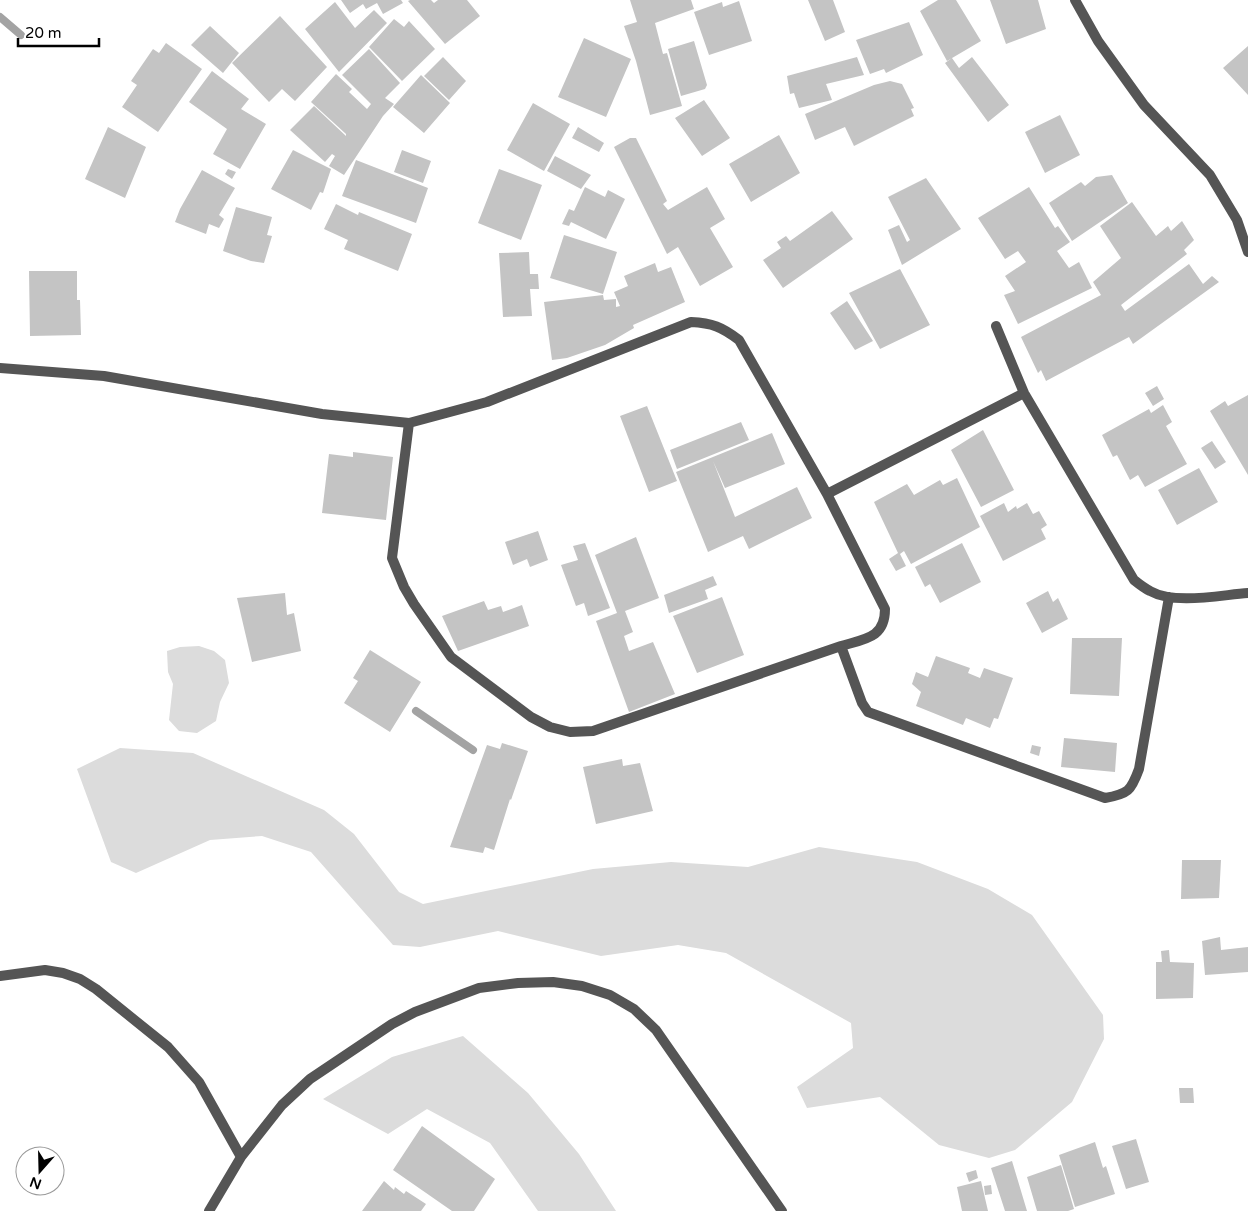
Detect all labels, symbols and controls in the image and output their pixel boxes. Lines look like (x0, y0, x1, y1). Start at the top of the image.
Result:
scale bar (18, 15, 99, 47)
text: 20 m (25, 24, 62, 42)
north arrow (15, 1146, 65, 1196)
text: N (28, 1173, 44, 1193)

